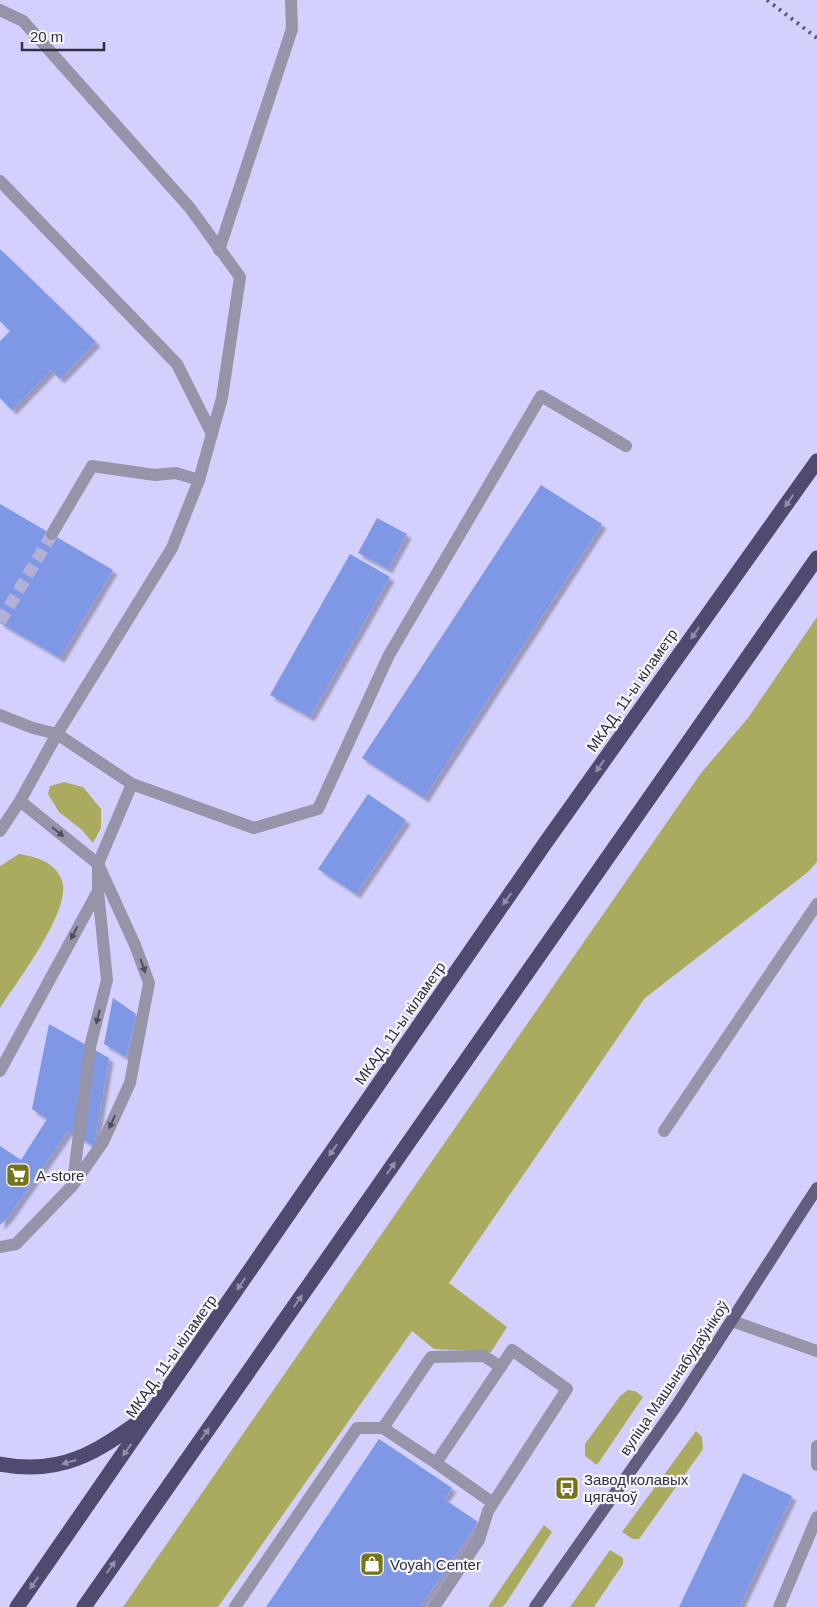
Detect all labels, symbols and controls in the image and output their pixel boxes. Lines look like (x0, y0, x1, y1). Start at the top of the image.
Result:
scale bar (22, 20, 105, 52)
text: 20 m (30, 28, 63, 45)
one-way arrow (784, 494, 794, 508)
street label: МКАД, 11-ы кіламетр (583, 625, 681, 755)
one-way arrow (689, 626, 700, 639)
one-way arrow (595, 759, 605, 773)
one-way arrow (51, 826, 64, 837)
one-way arrow (502, 892, 512, 906)
one-way arrow (70, 926, 78, 941)
one-way arrow (140, 958, 147, 973)
street label: МКАД, 11-ы кіламетр (351, 958, 449, 1088)
one-way arrow (94, 1009, 102, 1024)
one-way arrow (108, 1115, 116, 1129)
one-way arrow (328, 1144, 338, 1157)
one-way arrow (386, 1161, 396, 1174)
supermarket icon: А-store (5, 1162, 31, 1188)
place label: А-store (36, 1167, 84, 1184)
one-way arrow (236, 1278, 246, 1291)
street label: МКАД, 11-ы кіламетр (122, 1291, 220, 1421)
one-way arrow (293, 1294, 303, 1308)
street label: вуліца Машынабудаўнікоў (616, 1297, 732, 1458)
one-way arrow (200, 1427, 210, 1441)
one-way arrow (122, 1443, 132, 1457)
one-way arrow (61, 1459, 76, 1467)
place label: Завод колавых цягачоў (584, 1471, 689, 1505)
bus stop icon: Завод колавых цягачоў (554, 1475, 580, 1501)
shop icon: Voyah Center (359, 1551, 385, 1577)
place label: Voyah Center (390, 1556, 481, 1573)
one-way arrow (106, 1560, 116, 1574)
one-way arrow (29, 1576, 39, 1590)

